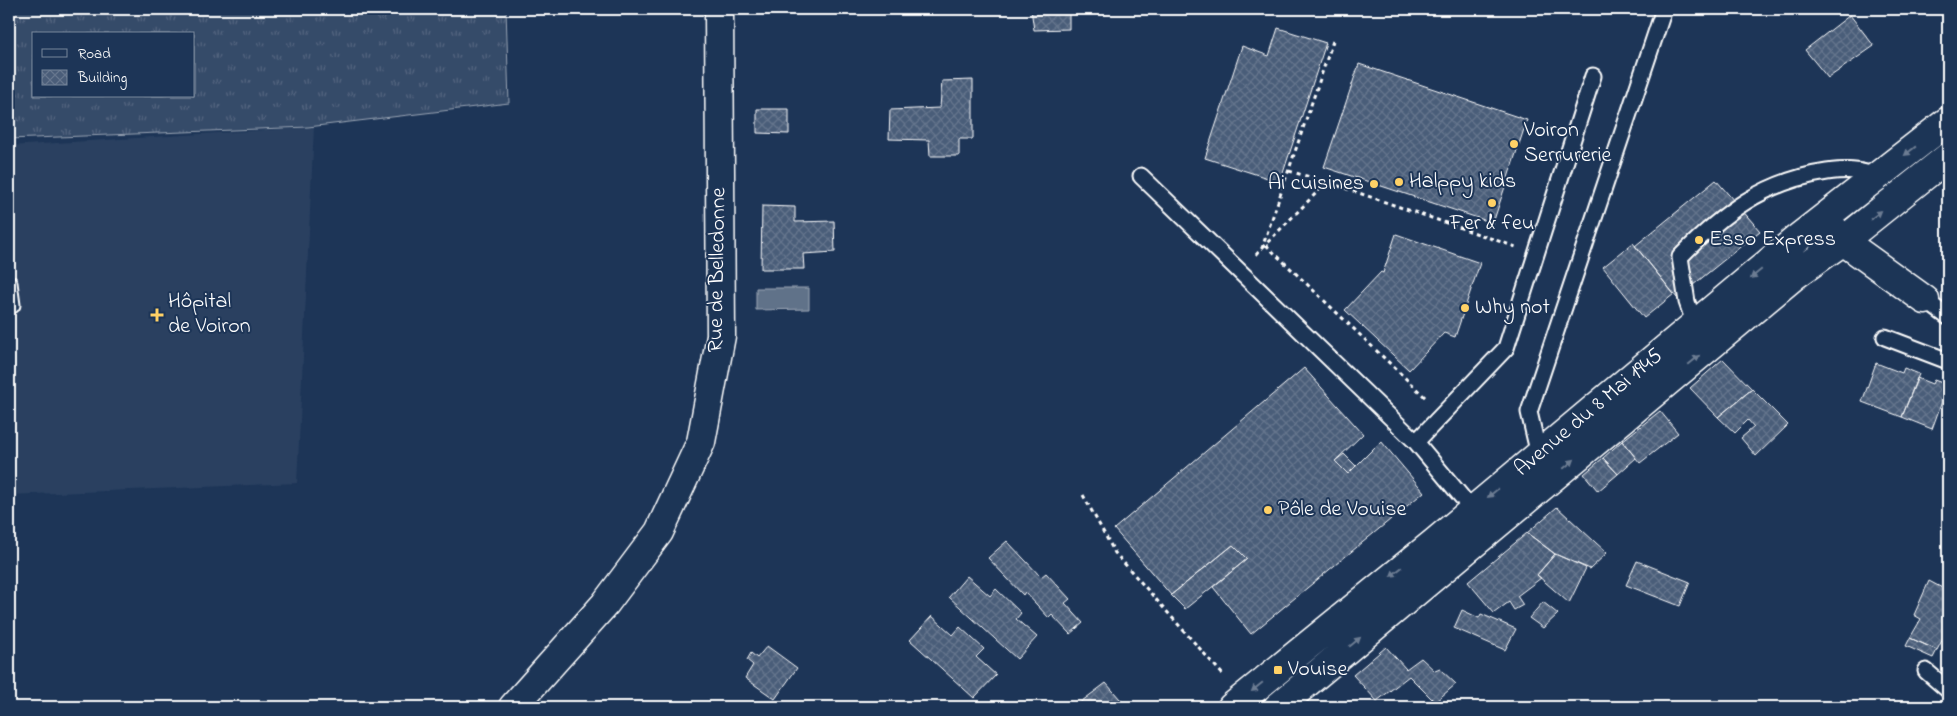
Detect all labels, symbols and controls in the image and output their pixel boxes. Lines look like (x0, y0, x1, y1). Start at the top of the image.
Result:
legend (32, 32, 195, 98)
text: Road (78, 43, 111, 65)
text: Building (77, 67, 127, 90)
place label: Voiron Serrurerie (1523, 115, 1612, 172)
marker: Voiron Serrurerie (1508, 138, 1520, 150)
one-way arrow (1903, 146, 1917, 156)
place label: Halppy kids (1409, 166, 1516, 199)
place label: Ai cuisines (1268, 168, 1364, 200)
marker: Halppy kids (1393, 176, 1405, 188)
marker: Ai cuisines (1368, 178, 1380, 190)
street label: Rue de Belledonne (701, 187, 735, 353)
marker: Fer & feu (1486, 197, 1498, 209)
place label: Fer & feu (1449, 208, 1534, 240)
one-way arrow (1869, 210, 1882, 221)
place label: Esso Express (1709, 224, 1836, 256)
marker: Esso Express (1693, 234, 1705, 246)
one-way arrow (1750, 268, 1762, 280)
place label: Hôpital de Voiron (168, 286, 251, 343)
place label: Why not (1475, 292, 1551, 325)
marker: Why not (1459, 302, 1471, 314)
marker: Hôpital de Voiron (150, 308, 164, 322)
street label: Avenue du 8 Mai 1945 (1508, 341, 1670, 485)
one-way arrow (1687, 355, 1700, 366)
one-way arrow (1563, 459, 1576, 470)
one-way arrow (1487, 488, 1500, 499)
place label: Pôle de Vouise (1278, 494, 1406, 526)
marker: Pôle de Vouise (1262, 504, 1274, 516)
one-way arrow (1389, 567, 1403, 577)
one-way arrow (1349, 637, 1362, 648)
place label: Vouise (1287, 654, 1347, 686)
marker: Vouise (1272, 664, 1284, 676)
one-way arrow (1251, 681, 1264, 692)

